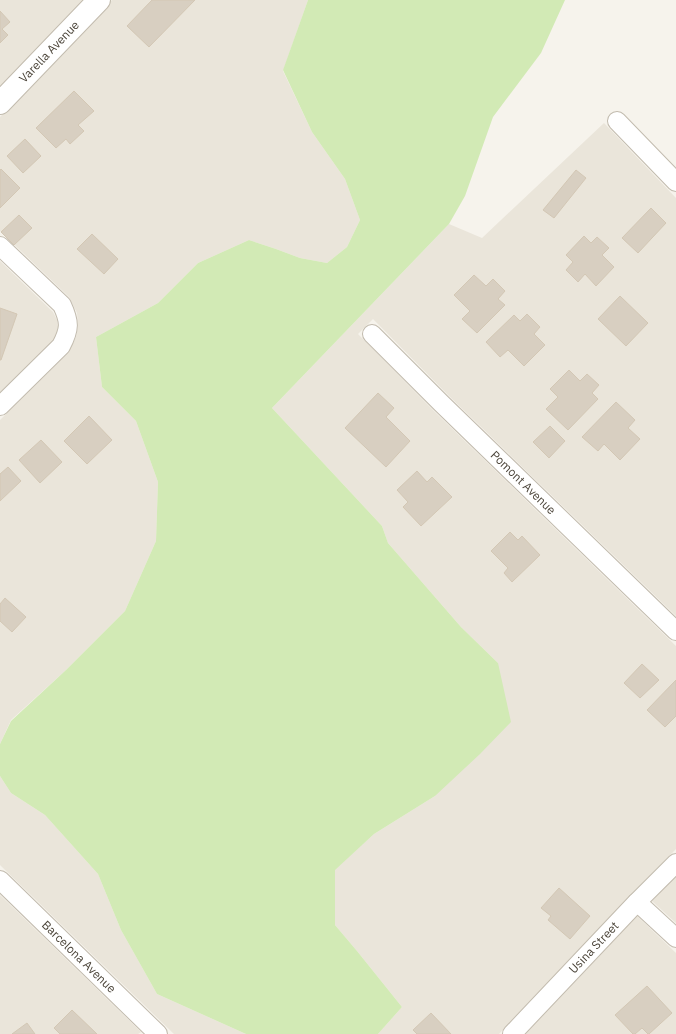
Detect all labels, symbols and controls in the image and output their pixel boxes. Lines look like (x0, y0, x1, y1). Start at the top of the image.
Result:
street label: Varella Avenue (16, 17, 82, 86)
street label: Pomont Avenue (488, 447, 559, 518)
street label: Barcelona Avenue (39, 917, 120, 996)
street label: Usina Street (565, 918, 622, 976)

